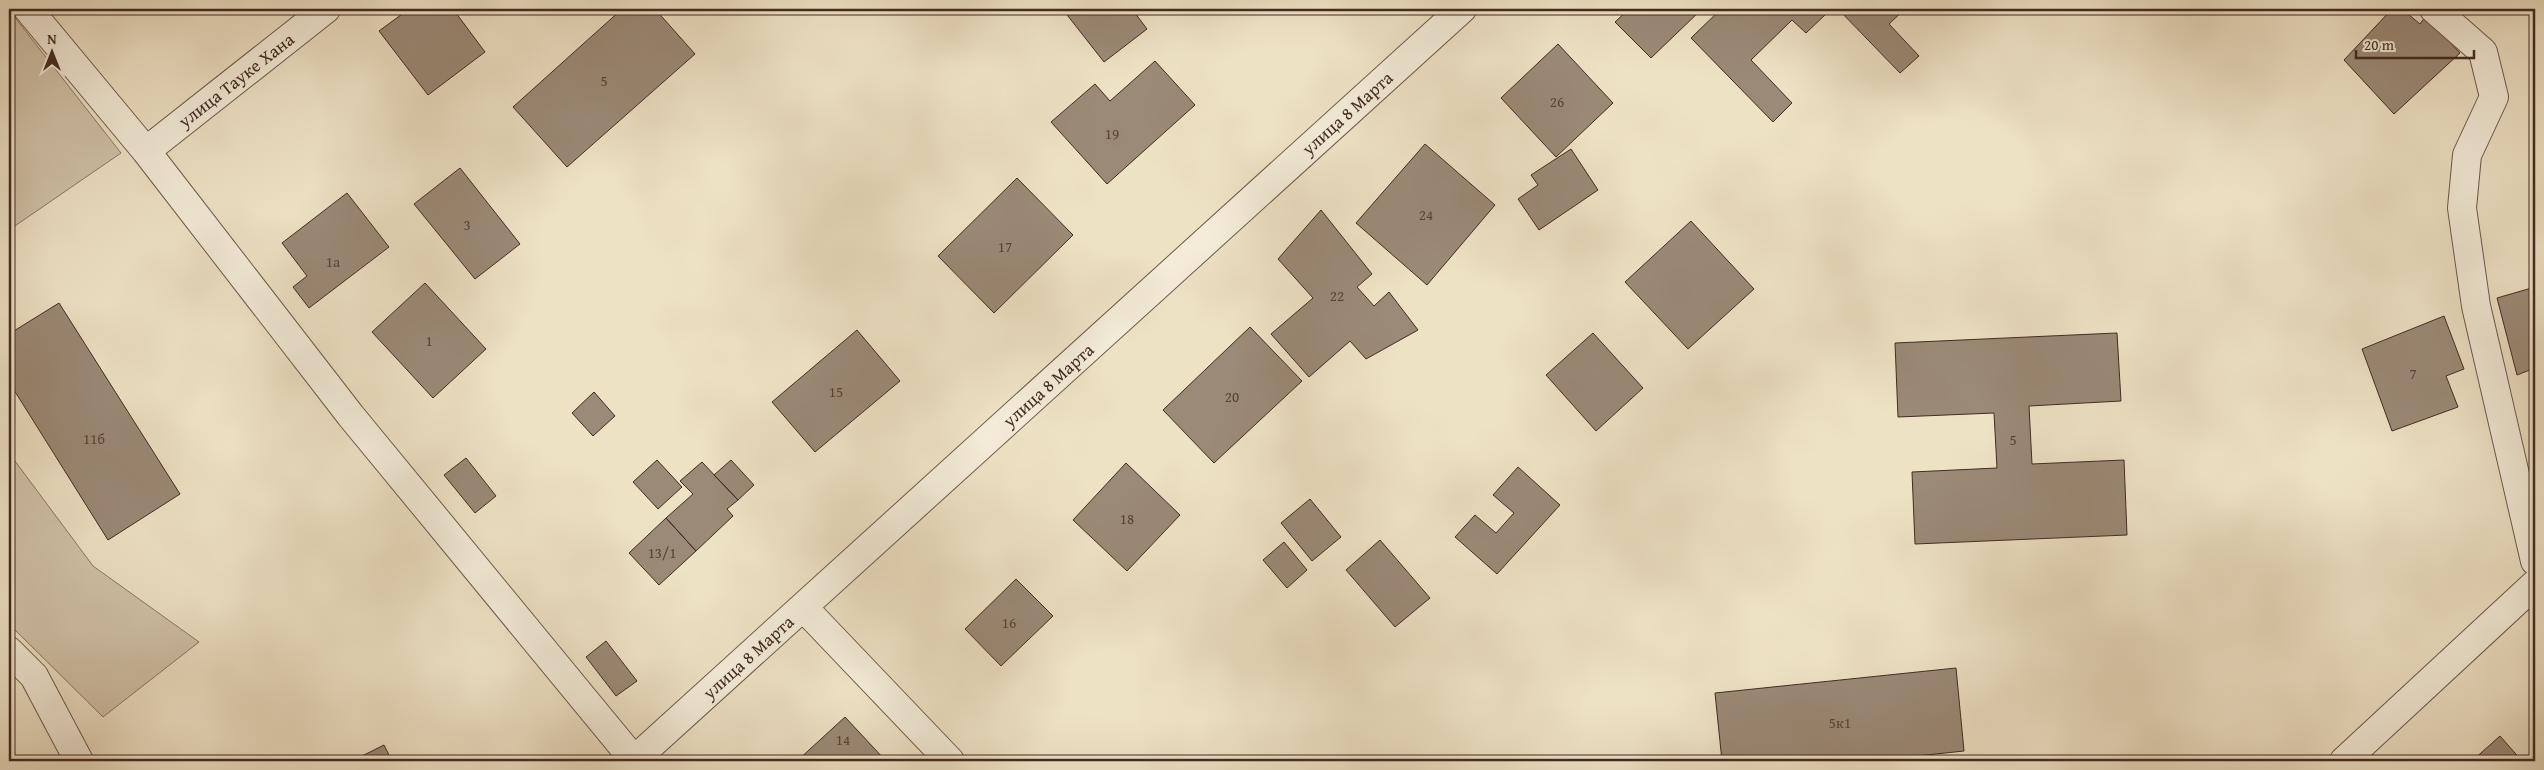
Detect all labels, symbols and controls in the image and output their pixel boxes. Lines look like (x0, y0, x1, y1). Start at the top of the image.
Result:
street label: улица Тауке Хана (171, 26, 300, 135)
north arrow (28, 28, 78, 78)
scale bar (2356, 28, 2474, 60)
text: N (47, 29, 57, 49)
text: 20 m (2364, 34, 2395, 55)
street label: улица 8 Марта (1295, 64, 1399, 162)
house number: 5 (600, 70, 608, 91)
house number: 26 (1550, 91, 1564, 112)
house number: 19 (1105, 123, 1119, 144)
house number: 24 (1419, 204, 1433, 225)
house number: 3 (463, 214, 471, 235)
house number: 17 (998, 236, 1012, 257)
house number: 1а (326, 251, 341, 272)
house number: 22 (1330, 285, 1344, 306)
house number: 1 (425, 330, 433, 351)
street label: улица 8 Марта (996, 336, 1100, 434)
house number: 7 (2409, 363, 2417, 384)
house number: 15 (829, 381, 843, 402)
house number: 20 (1225, 386, 1239, 407)
house number: 11б (83, 428, 105, 449)
house number: 5 (2009, 429, 2017, 450)
house number: 18 (1120, 508, 1134, 529)
house number: 13/1 (648, 542, 676, 563)
street label: улица 8 Марта (696, 608, 800, 706)
house number: 16 (1002, 612, 1016, 633)
house number: 5к1 (1829, 712, 1851, 733)
house number: 14 (836, 729, 850, 750)

